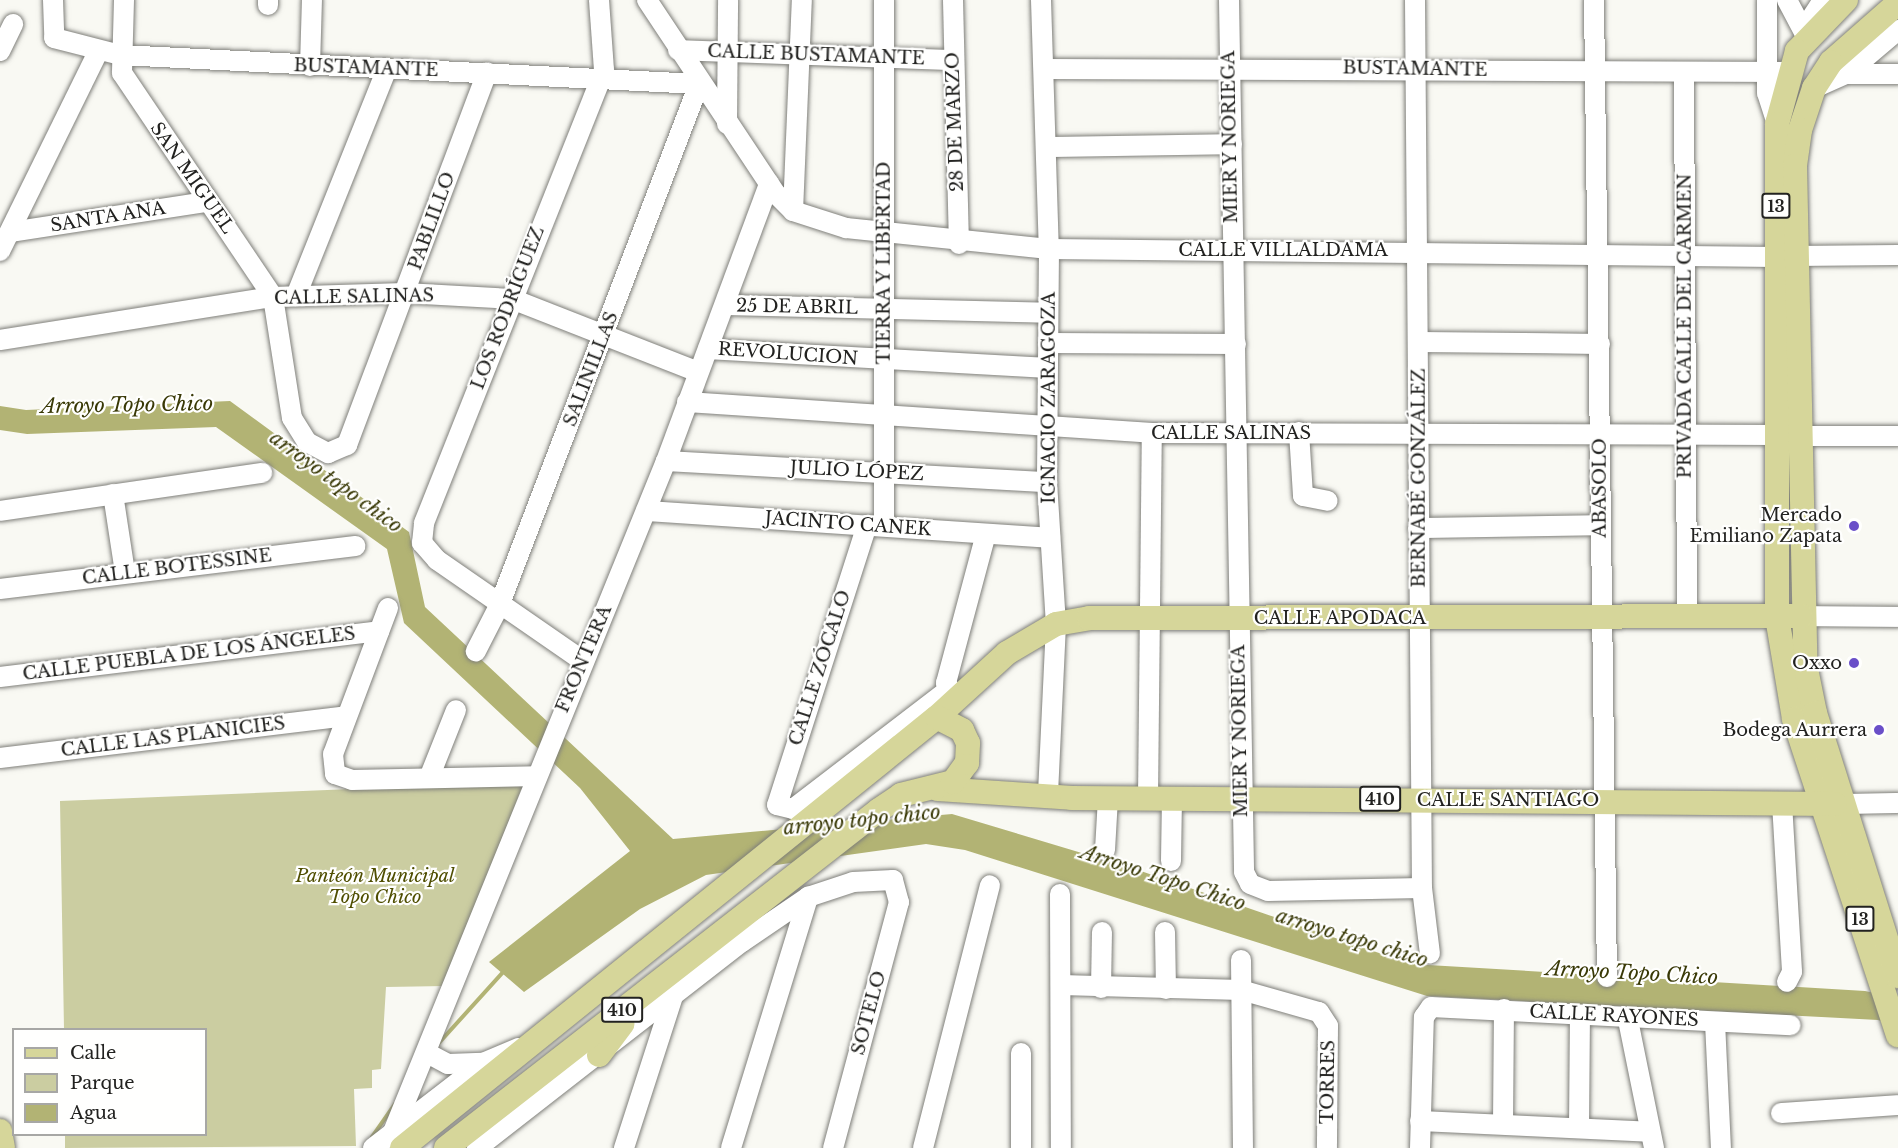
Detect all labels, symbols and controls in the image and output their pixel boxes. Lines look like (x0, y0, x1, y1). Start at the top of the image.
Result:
street label: CALLE BUSTAMANTE (707, 40, 925, 70)
street label: MIER Y NORIEGA (1218, 49, 1242, 225)
street label: 28 DE MARZO (942, 52, 968, 192)
street label: BUSTAMANTE (293, 55, 439, 81)
street label: BUSTAMANTE (1342, 57, 1488, 81)
street label: SAN MIGUEL (146, 118, 238, 238)
street label: TIERRA Y LIBERTAD (873, 161, 895, 365)
street label: PABLILLO (404, 169, 460, 273)
street label: PRIVADA CALLE DEL CARMEN (1674, 173, 1696, 479)
road number: 13 (1761, 193, 1791, 219)
street label: SANTA ANA (48, 197, 168, 237)
street label: LOS RODRÍGUEZ (467, 224, 549, 392)
street label: CALLE VILLALDAMA (1178, 239, 1388, 261)
street label: CALLE SALINAS (274, 285, 434, 309)
street label: IGNACIO ZARAGOZA (1038, 292, 1060, 504)
street label: 25 DE ABRIL (735, 295, 859, 319)
street label: SALINILLAS (559, 309, 623, 429)
street label: REVOLUCION (717, 338, 859, 370)
street label: BERNABÉ GONZÁLEZ (1408, 368, 1430, 588)
water label: Arroyo Topo Chico (40, 391, 214, 419)
street label: CALLE SALINAS (1151, 422, 1311, 444)
water label: arroyo topo chico (265, 426, 407, 538)
street label: ABASOLO (1589, 438, 1611, 538)
street label: JULIO LÓPEZ (789, 457, 925, 485)
place label: Mercado Emiliano Zapata (1689, 505, 1842, 548)
street label: JACINTO CANEK (764, 507, 932, 541)
marker: Mercado Emiliano Zapata (1847, 519, 1861, 533)
street label: CALLE BOTESSINE (81, 545, 273, 589)
street label: CALLE ZÓCALO (785, 588, 855, 748)
street label: FRONTERA (552, 602, 616, 716)
street label: CALLE APODACA (1253, 607, 1427, 629)
street label: CALLE PUEBLA DE LOS ÁNGELES (21, 623, 357, 685)
street label: MIER Y NORIEGA (1228, 643, 1252, 819)
place label: Oxxo (1792, 652, 1842, 674)
marker: Oxxo (1847, 656, 1861, 670)
street label: CALLE LAS PLANICIES (60, 713, 286, 761)
place label: Bodega Aurrera (1721, 719, 1867, 741)
marker: Bodega Aurrera (1872, 723, 1886, 737)
road number: 410 (1359, 786, 1401, 812)
street label: CALLE SANTIAGO (1417, 789, 1599, 811)
water label: arroyo topo chico (782, 800, 942, 840)
water label: Arroyo Topo Chico (1077, 840, 1249, 916)
park label: Panteón Municipal Topo Chico (295, 866, 455, 908)
water label: arroyo topo chico (1273, 903, 1431, 973)
road number: 13 (1845, 906, 1875, 932)
water label: Arroyo Topo Chico (1545, 956, 1719, 990)
street label: SOTELO (847, 969, 891, 1057)
road number: 410 (601, 997, 643, 1023)
street label: CALLE RAYONES (1529, 1001, 1699, 1031)
legend (12, 1028, 207, 1136)
street label: TORRES (1316, 1040, 1340, 1124)
text: Calle (70, 1042, 116, 1064)
text: Parque (70, 1072, 135, 1094)
text: Agua (70, 1102, 117, 1124)

